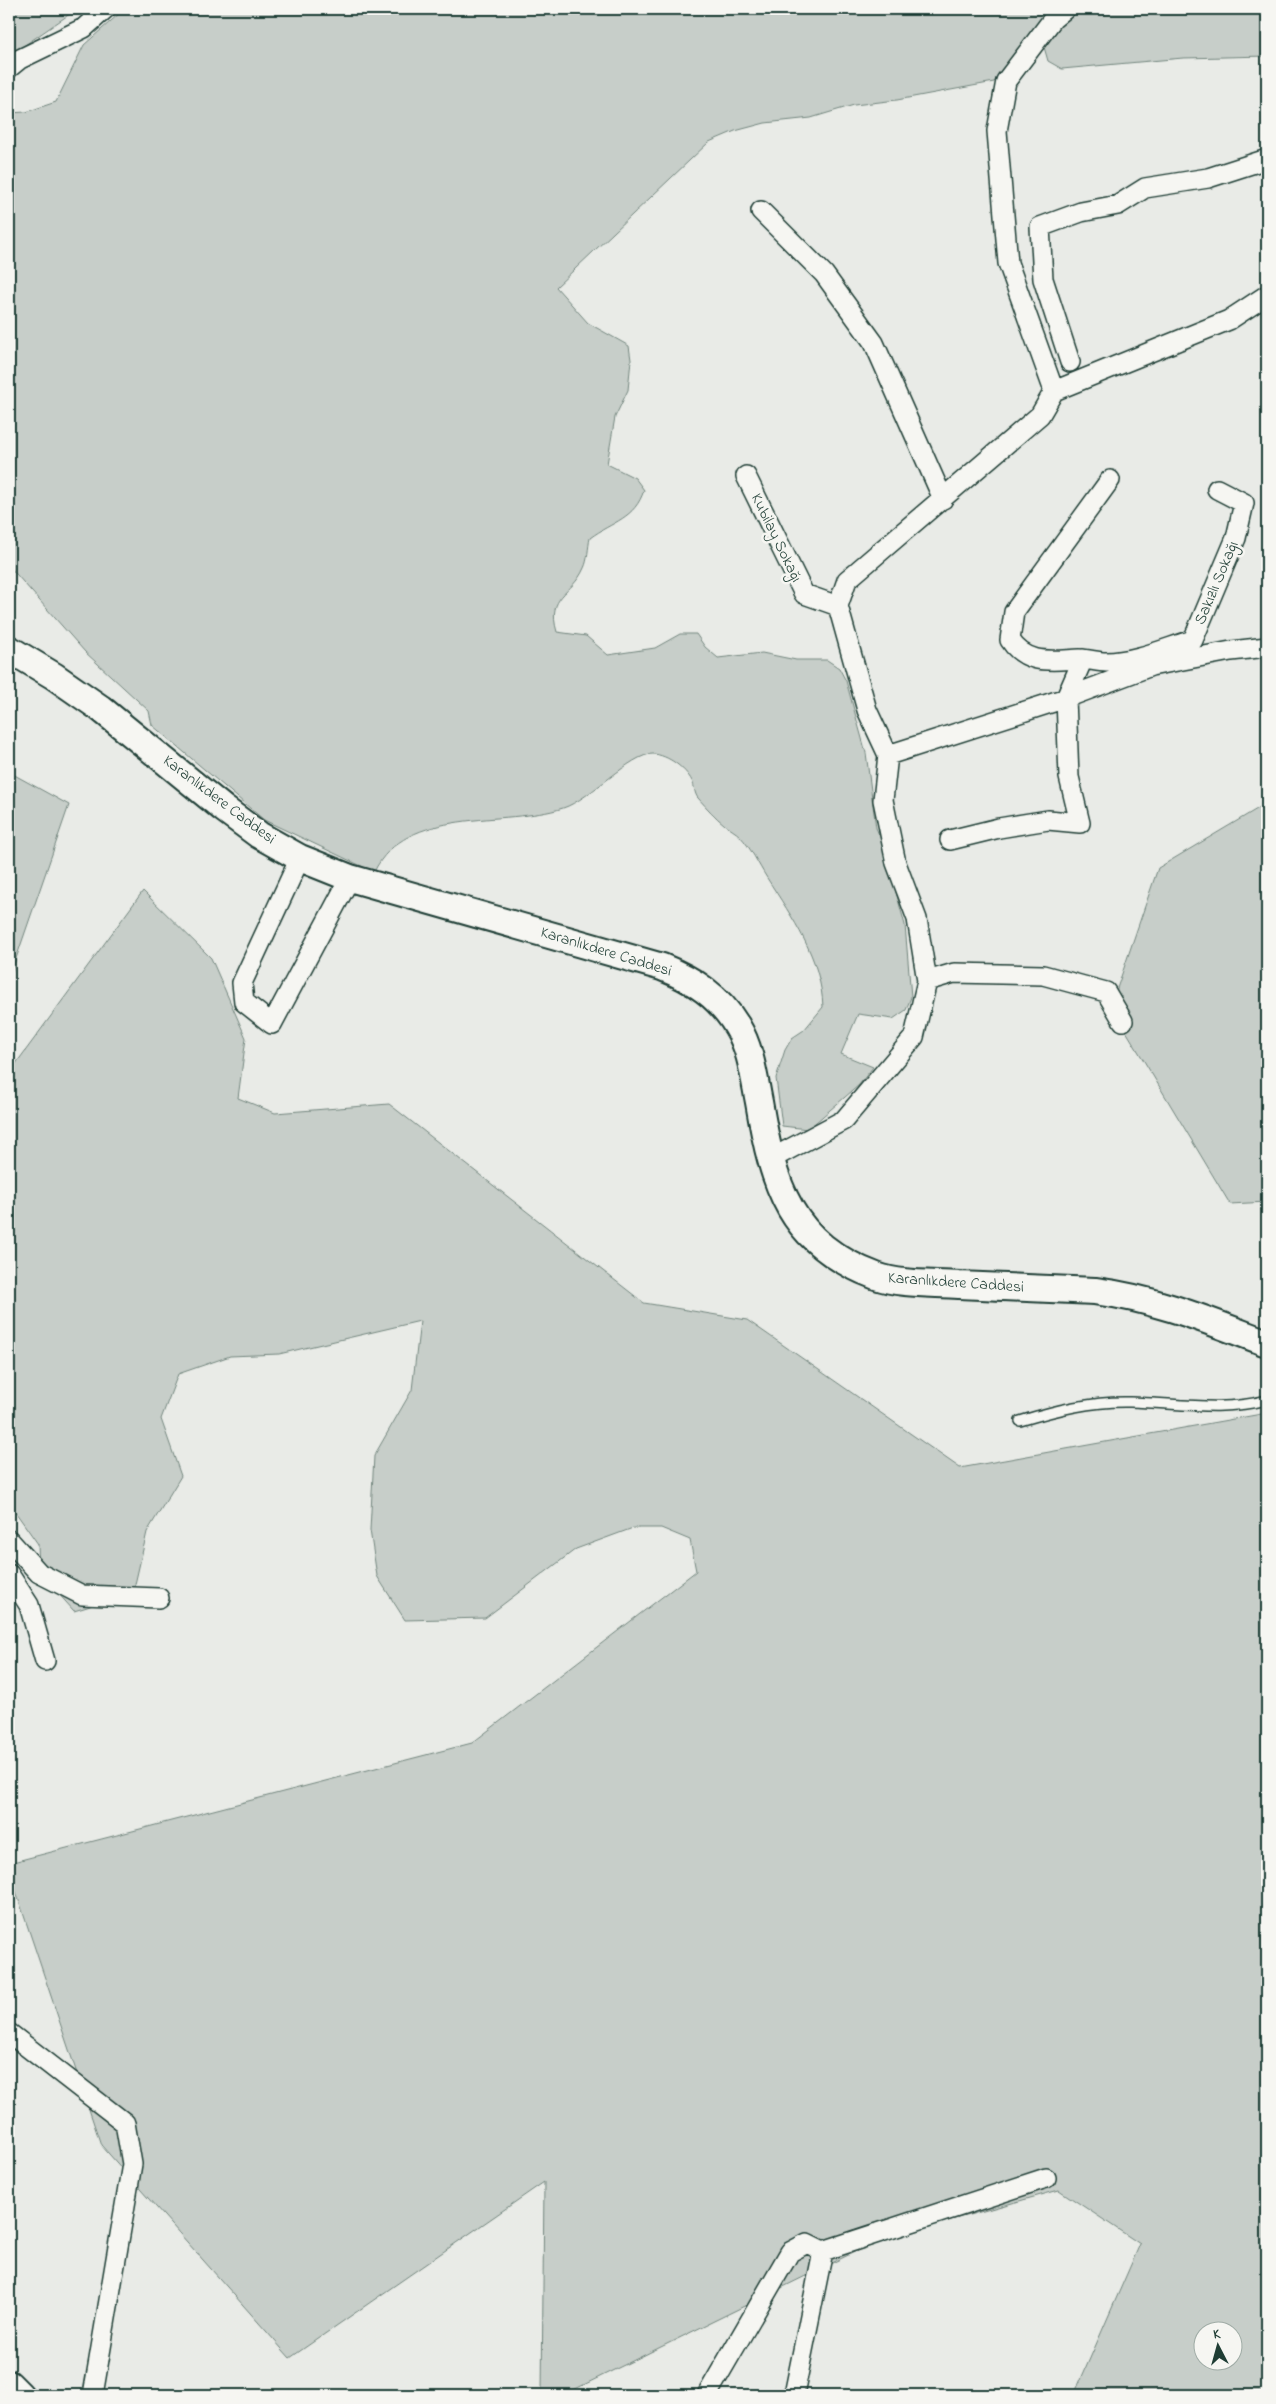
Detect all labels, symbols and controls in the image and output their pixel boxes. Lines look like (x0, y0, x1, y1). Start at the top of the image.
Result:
street label: Kubilay Sokağı (744, 489, 808, 587)
street label: Sakızlı Sokağı (1189, 537, 1245, 629)
street label: Karanlıkdere Caddesi (157, 749, 281, 851)
street label: Karanlıkdere Caddesi (537, 921, 675, 983)
street label: Karanlıkdere Caddesi (887, 1266, 1025, 1300)
north arrow (1194, 2322, 1244, 2372)
text: K (1212, 2324, 1222, 2345)

